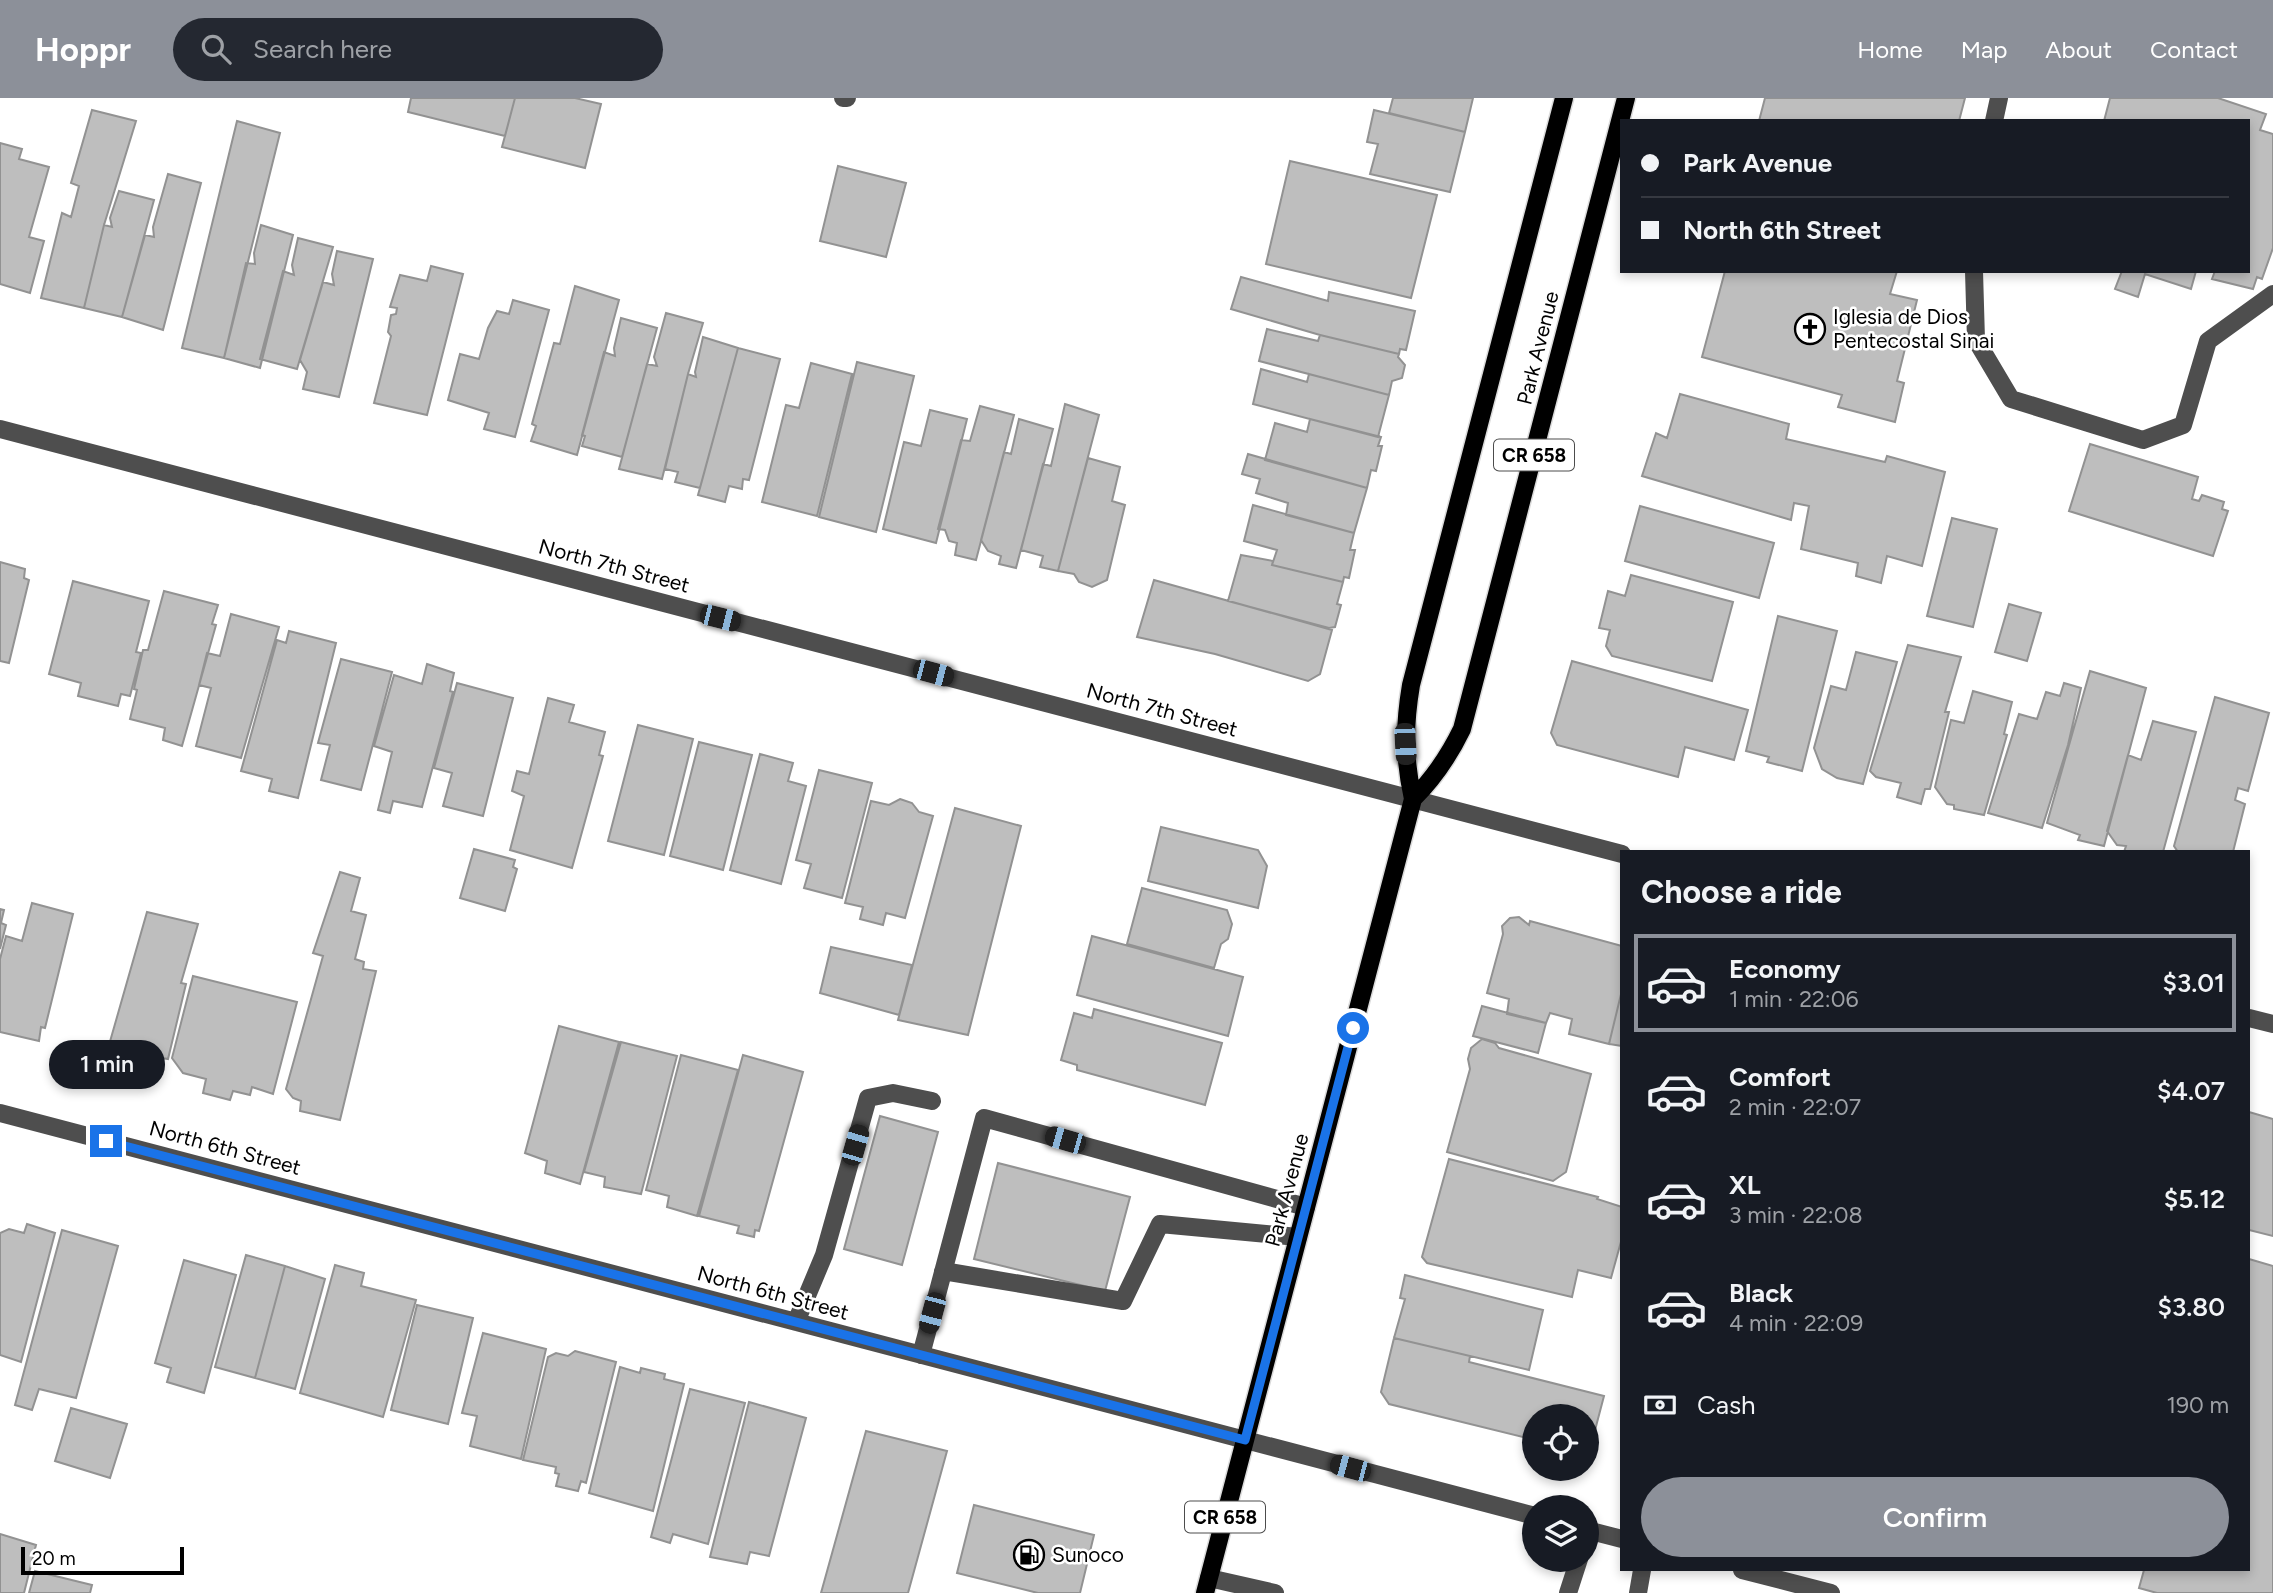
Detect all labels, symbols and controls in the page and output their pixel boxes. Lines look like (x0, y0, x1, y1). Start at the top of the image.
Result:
search box (173, 18, 663, 81)
text: Hoppr (35, 30, 131, 69)
icon: search (197, 30, 235, 68)
text: Search here (253, 33, 392, 65)
text: Home (1857, 35, 1923, 64)
text: Map (1961, 35, 2007, 64)
text: About (2045, 35, 2112, 64)
text: Contact (2150, 35, 2238, 64)
text: Park Avenue (1683, 147, 1832, 179)
text: North 6th Street (1683, 214, 1881, 246)
street label: Park Avenue (1511, 289, 1564, 407)
place label: Iglesia de Dios Pentecostal Sinai (1833, 304, 1994, 353)
church icon: Iglesia de Dios Pentecostal Sinai (1793, 312, 1827, 346)
road number: CR 658 (1494, 440, 1574, 470)
street label: North 7th Street (536, 533, 692, 598)
car (698, 603, 743, 633)
car (910, 657, 957, 689)
street label: North 7th Street (1084, 677, 1240, 742)
car (1394, 722, 1417, 766)
text: Choose a ride (1641, 873, 1842, 911)
icon: car (1645, 952, 1708, 1015)
text: Economy (1729, 953, 1841, 985)
text: $3.01 (2162, 967, 2225, 999)
text: 1 min · 22:06 (1729, 985, 1858, 1013)
route start (1337, 1012, 1369, 1044)
callout: 1 min (48, 1040, 164, 1088)
text: 1 min (80, 1050, 134, 1078)
icon: car (1645, 1060, 1708, 1123)
text: Comfort (1729, 1061, 1831, 1093)
text: $4.07 (2157, 1075, 2225, 1107)
text: 2 min · 22:07 (1729, 1093, 1861, 1121)
street label: North 6th Street (147, 1115, 304, 1180)
car (840, 1122, 871, 1168)
car (1042, 1124, 1089, 1156)
route end (90, 1125, 122, 1157)
street label: Park Avenue (1259, 1131, 1314, 1249)
icon: car (1645, 1168, 1708, 1231)
text: XL (1729, 1169, 1761, 1201)
text: $5.12 (2164, 1183, 2225, 1215)
text: 3 min · 22:08 (1729, 1201, 1863, 1229)
street label: North 6th Street (695, 1260, 852, 1325)
icon: car (1645, 1276, 1708, 1339)
text: Black (1729, 1277, 1793, 1309)
car (917, 1290, 948, 1336)
text: $3.80 (2157, 1291, 2225, 1323)
text: 4 min · 22:09 (1729, 1309, 1863, 1337)
icon: cash (1641, 1386, 1679, 1424)
text: Cash (1697, 1389, 1756, 1421)
text: 190 m (2166, 1391, 2229, 1419)
map controls (1522, 1404, 1599, 1572)
button: locate (1522, 1404, 1599, 1481)
car (1327, 1452, 1374, 1484)
button: Confirm (1641, 1477, 2229, 1557)
button: layers (1522, 1495, 1599, 1572)
road number: CR 658 (1185, 1502, 1265, 1532)
fuel station icon: Sunoco (1012, 1538, 1046, 1572)
place label: Sunoco (1052, 1542, 1124, 1567)
scale bar (21, 1544, 184, 1576)
text: 20 m (32, 1547, 76, 1570)

